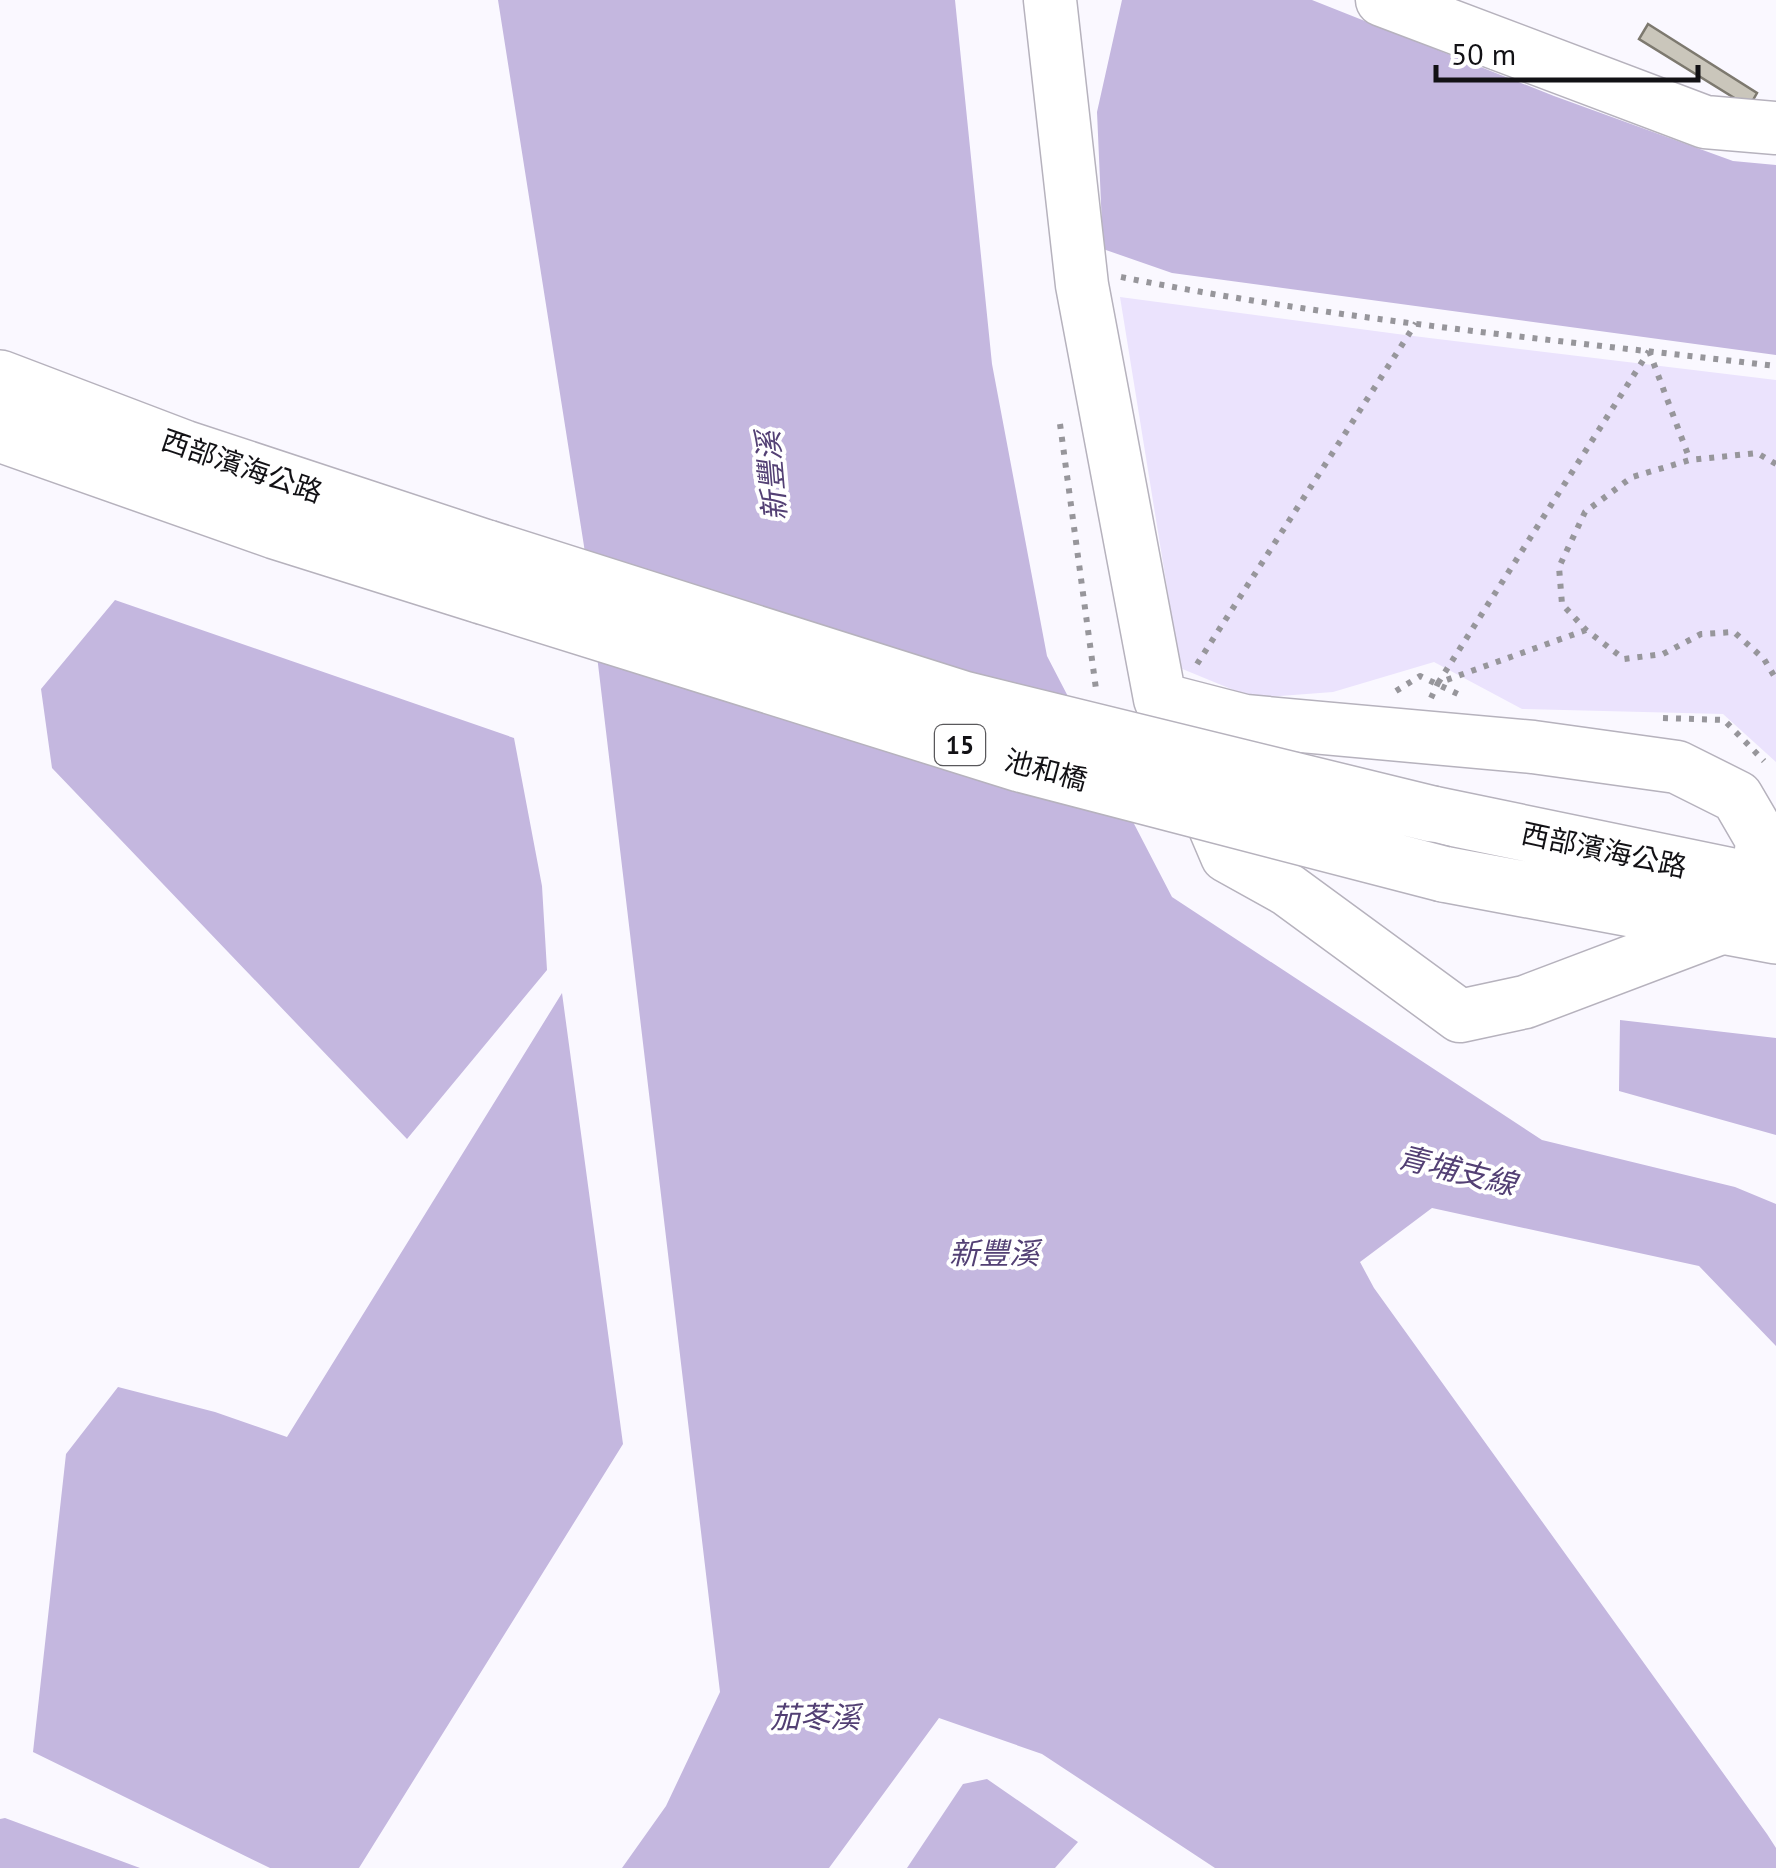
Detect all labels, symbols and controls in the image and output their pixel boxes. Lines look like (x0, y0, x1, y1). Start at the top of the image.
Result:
scale bar (1436, 20, 1698, 82)
text: 50 m (1451, 34, 1516, 73)
street label: 西部濱海公路 (157, 421, 328, 510)
water label: 新豐溪 (747, 426, 794, 523)
road number: 15 (935, 725, 985, 765)
street label: 池和橋 (1001, 741, 1091, 798)
street label: 西部濱海公路 (1518, 814, 1690, 885)
water label: 青埔支線 (1394, 1136, 1523, 1204)
water label: 新豐溪 (949, 1233, 1043, 1272)
water label: 茄苳溪 (770, 1697, 864, 1736)

